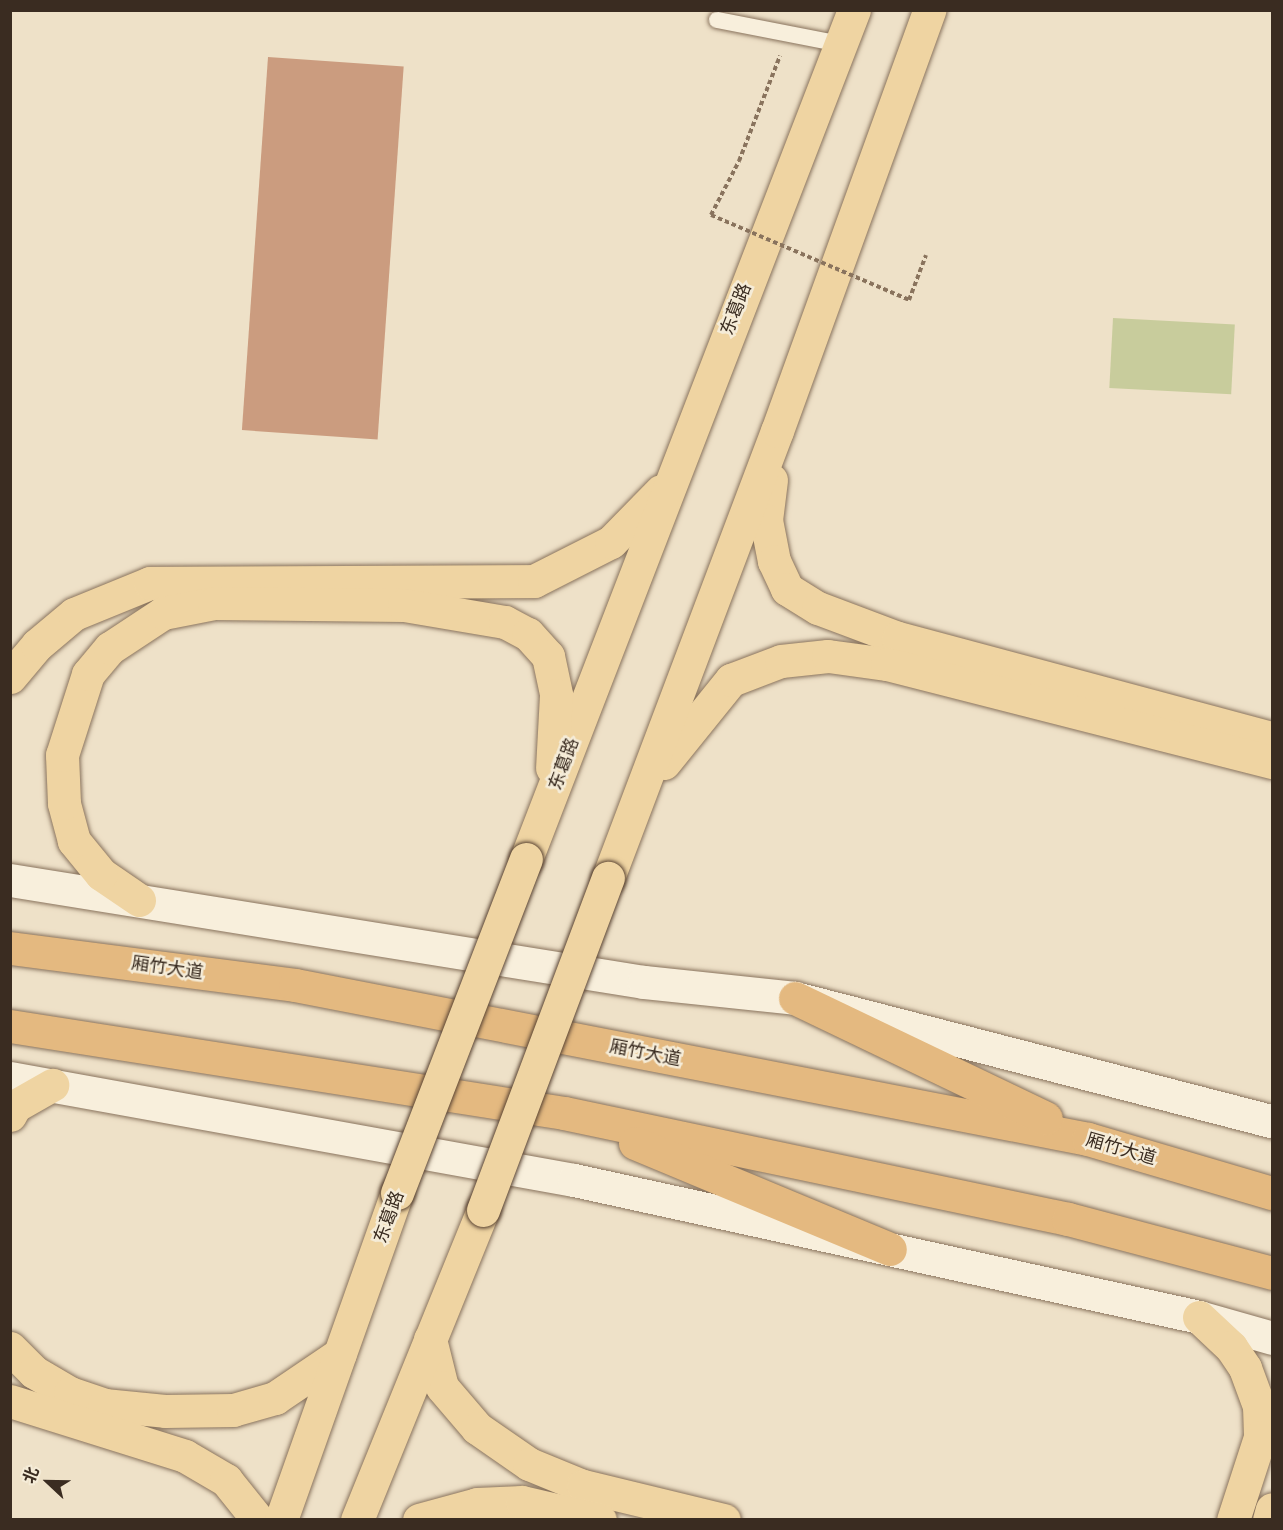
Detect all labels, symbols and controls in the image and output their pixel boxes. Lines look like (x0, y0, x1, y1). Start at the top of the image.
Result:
street label: 东葛路 (716, 280, 756, 338)
street label: 东葛路 (545, 735, 583, 793)
street label: 厢竹大道 (130, 952, 204, 984)
street label: 厢竹大道 (608, 1036, 682, 1070)
street label: 厢竹大道 (1083, 1129, 1159, 1169)
street label: 东葛路 (370, 1188, 408, 1246)
north arrow (18, 1452, 78, 1512)
text: 北 (19, 1464, 43, 1486)

